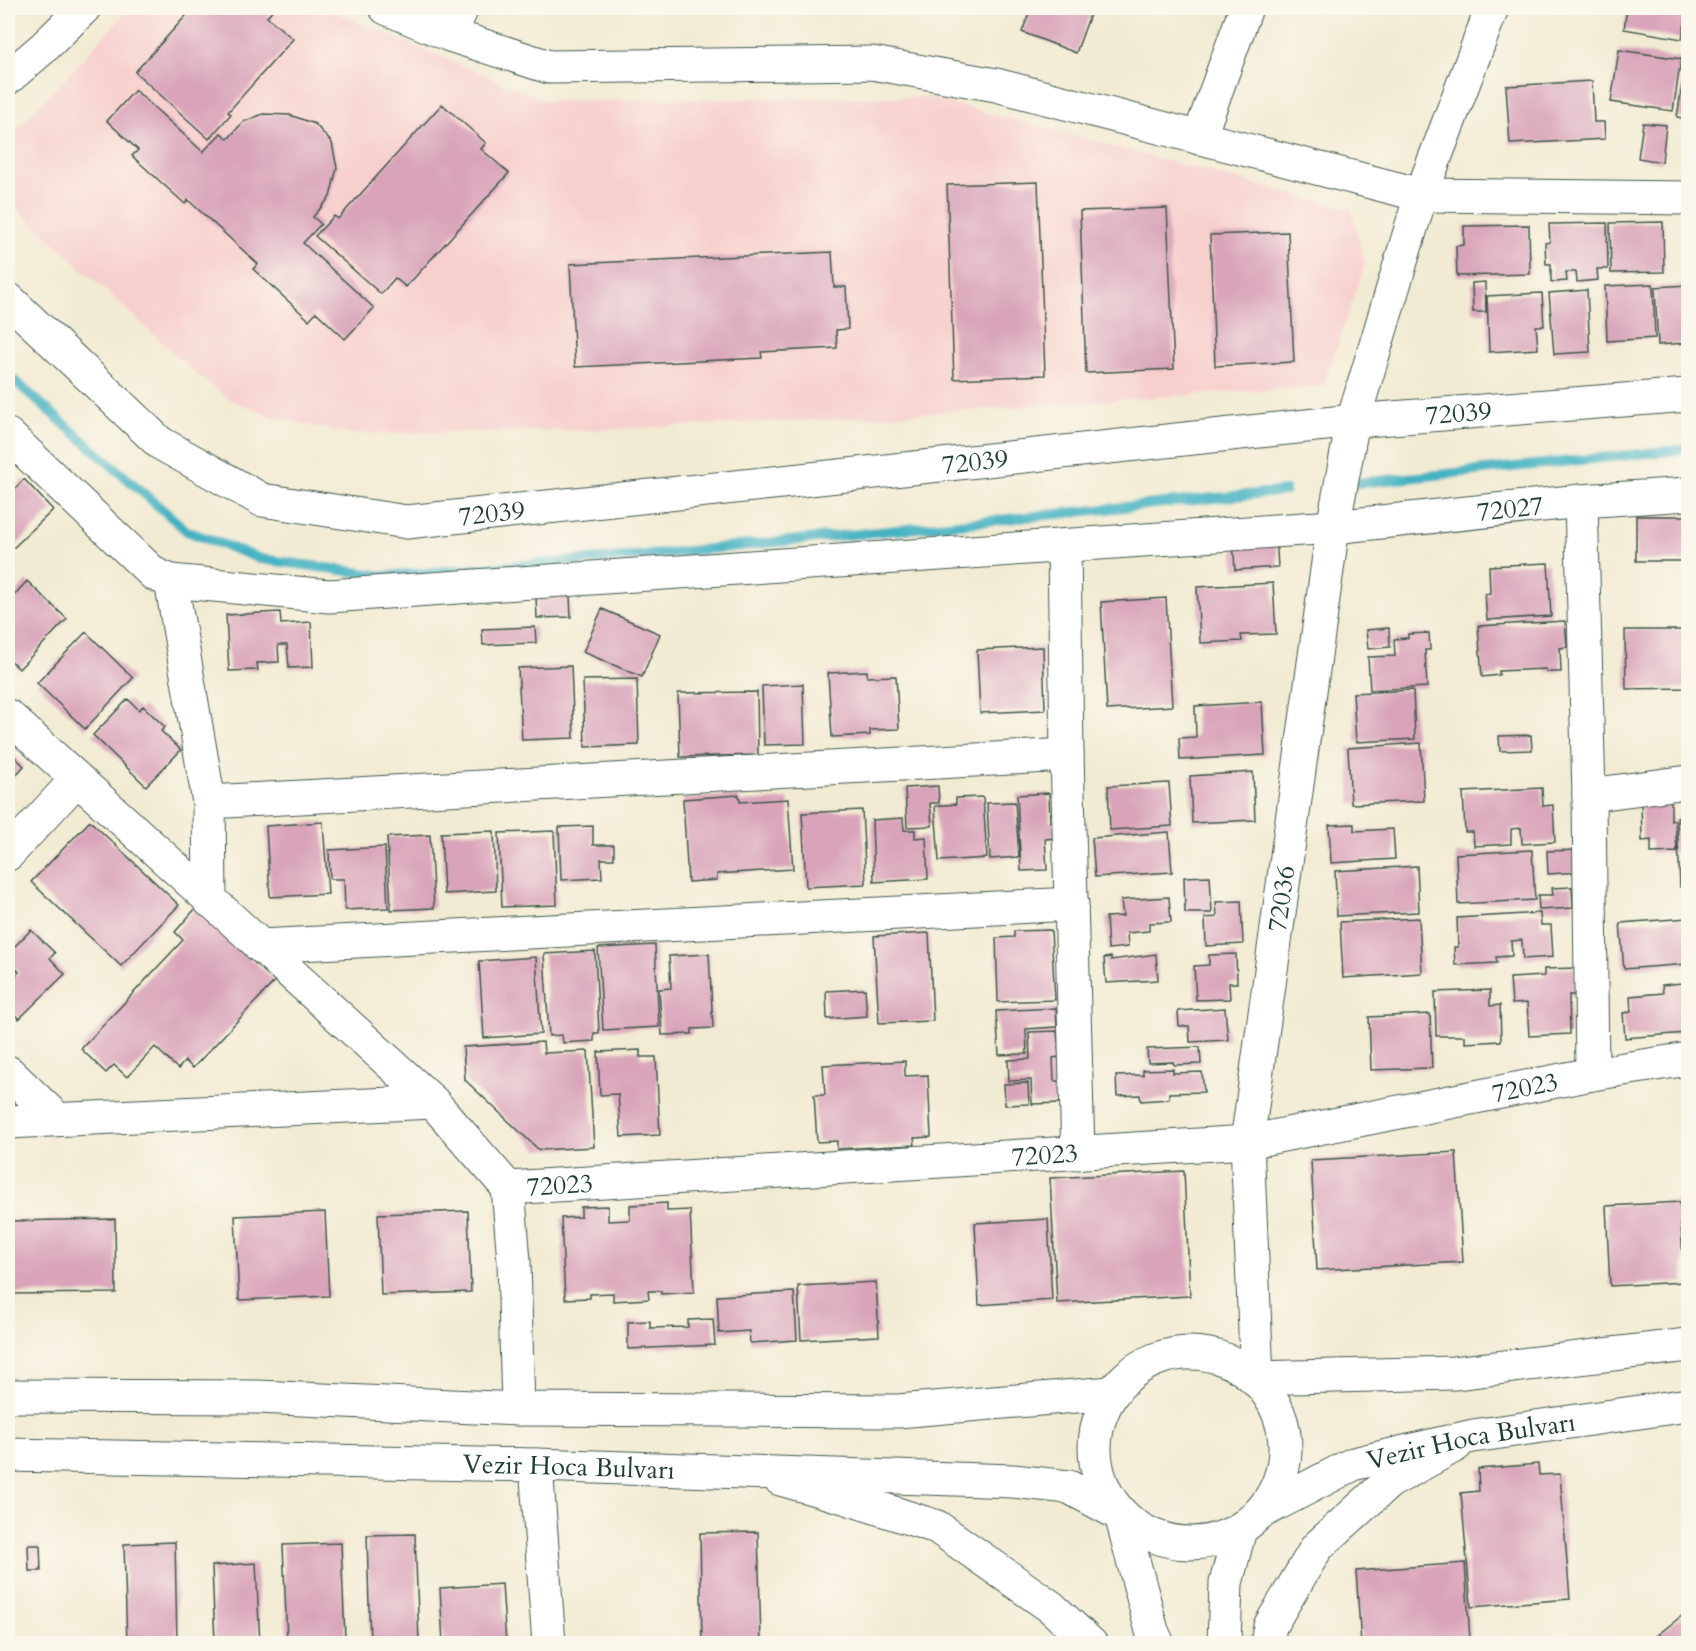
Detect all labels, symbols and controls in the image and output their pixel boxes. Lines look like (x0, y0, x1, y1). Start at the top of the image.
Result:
street label: 72039 (1424, 393, 1493, 433)
street label: 72039 (940, 441, 1010, 483)
street label: 72027 (1475, 488, 1545, 530)
street label: 72039 (457, 493, 527, 534)
street label: 72036 (1260, 863, 1303, 934)
street label: 72023 (1489, 1064, 1561, 1111)
street label: 72023 (1010, 1136, 1079, 1175)
street label: 72023 (525, 1166, 594, 1205)
street label: Vezir Hoca Bulvarı (1363, 1404, 1578, 1478)
street label: Vezir Hoca Bulvarı (463, 1447, 675, 1488)

